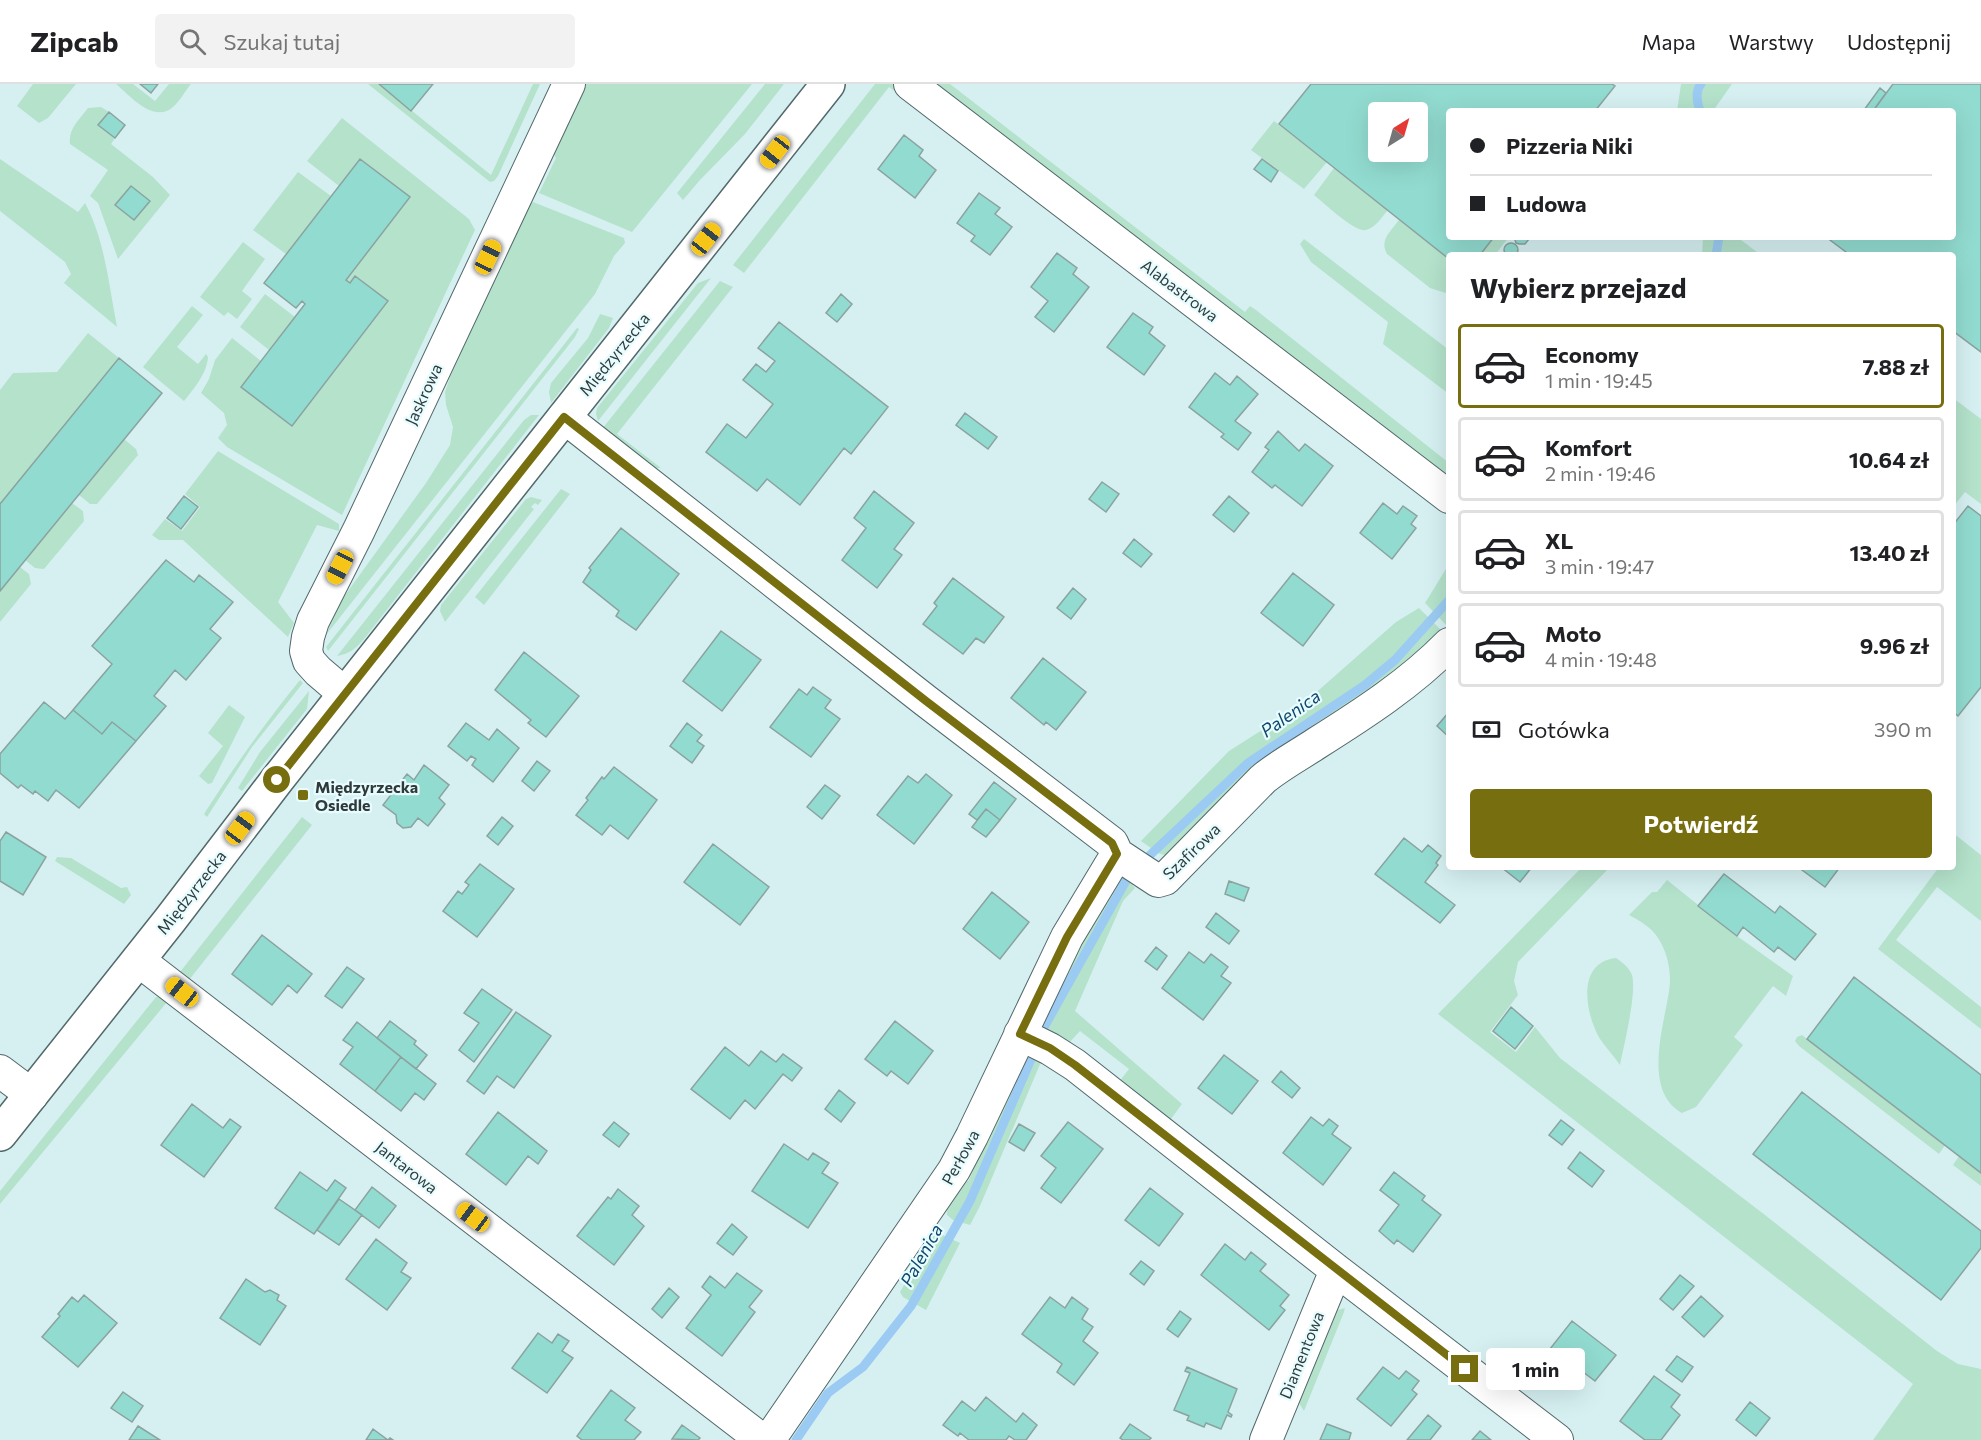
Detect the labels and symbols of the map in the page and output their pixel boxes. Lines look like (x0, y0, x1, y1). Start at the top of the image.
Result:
north arrow (1368, 102, 1428, 162)
car (757, 132, 793, 172)
car (688, 219, 724, 259)
car (472, 237, 504, 277)
street label: Alabastrowa (1138, 255, 1222, 325)
street label: Międzyrzecka (575, 309, 653, 399)
street label: Jaskrowa (401, 360, 445, 428)
car (324, 547, 356, 587)
water label: Palenica (1256, 684, 1324, 742)
route start (263, 766, 290, 793)
place label: Międzyrzecka Osiedle (315, 777, 418, 814)
marker: Międzyrzecka Osiedle (296, 788, 310, 802)
car (222, 808, 258, 848)
street label: Szafirowa (1158, 819, 1224, 883)
street label: Międzyrzecka (152, 846, 230, 938)
car (162, 974, 202, 1010)
street label: Perłowa (937, 1126, 983, 1188)
street label: Jantarowa (372, 1137, 442, 1197)
car (453, 1199, 493, 1235)
water label: Palenica (895, 1220, 947, 1290)
street label: Diamentowa (1275, 1309, 1327, 1401)
callout: 1 min (1486, 1348, 1585, 1390)
route end (1451, 1355, 1478, 1382)

